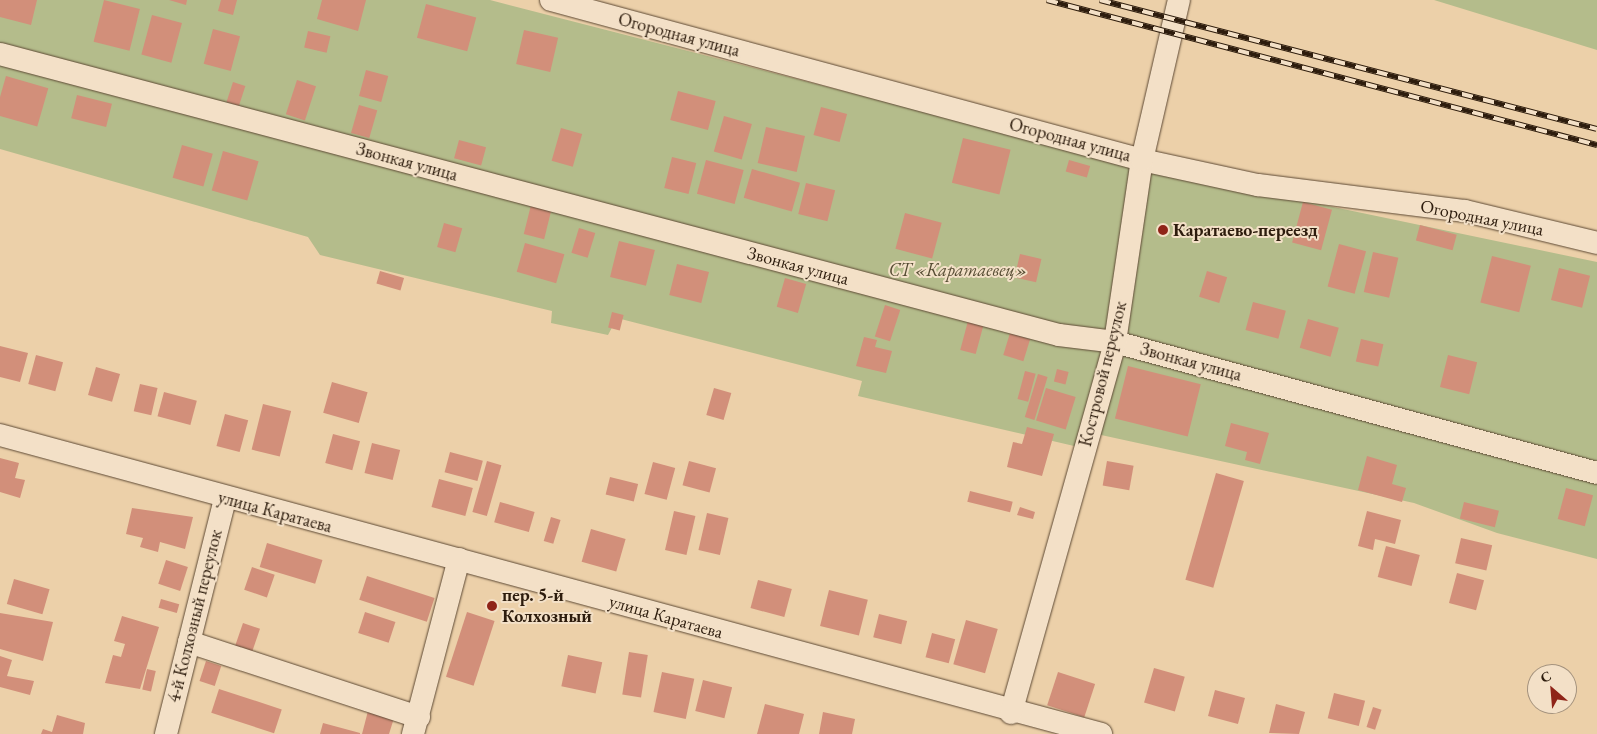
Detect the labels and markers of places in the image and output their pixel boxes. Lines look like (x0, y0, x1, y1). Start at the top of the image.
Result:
place label: Каратаево-переезд (1173, 219, 1318, 241)
marker: Каратаево-переезд (1157, 224, 1169, 236)
place label: пер. 5-й Колхозный (502, 585, 592, 628)
marker: пер. 5-й Колхозный (486, 600, 498, 612)

